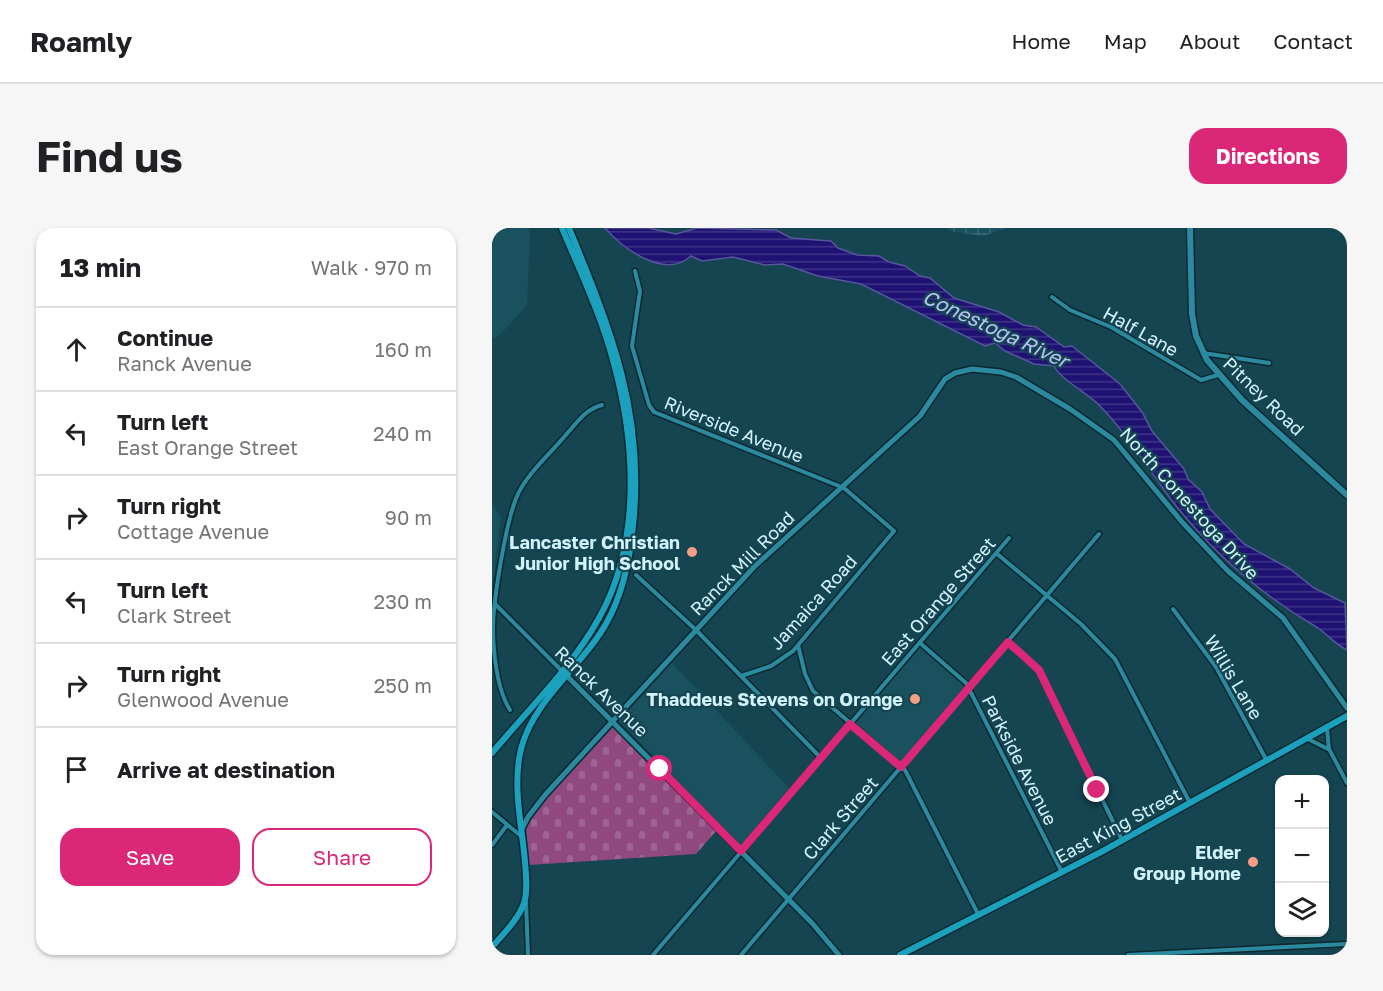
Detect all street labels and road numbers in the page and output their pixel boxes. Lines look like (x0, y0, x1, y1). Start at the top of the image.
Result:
street label: Half Lane (1100, 301, 1182, 361)
street label: Pitney Road (1219, 352, 1309, 440)
street label: Riverside Avenue (661, 391, 807, 467)
street label: North Conestoga Drive (1116, 422, 1264, 584)
street label: Ranck Mill Road (685, 506, 799, 620)
street label: East Orange Street (876, 532, 1000, 670)
street label: Jamaica Road (765, 550, 861, 654)
street label: Willis Lane (1200, 631, 1268, 723)
street label: Ranck Avenue (551, 641, 653, 741)
street label: Parkside Avenue (978, 691, 1062, 829)
street label: Clark Street (798, 772, 882, 864)
street label: East King Street (1051, 783, 1185, 867)

